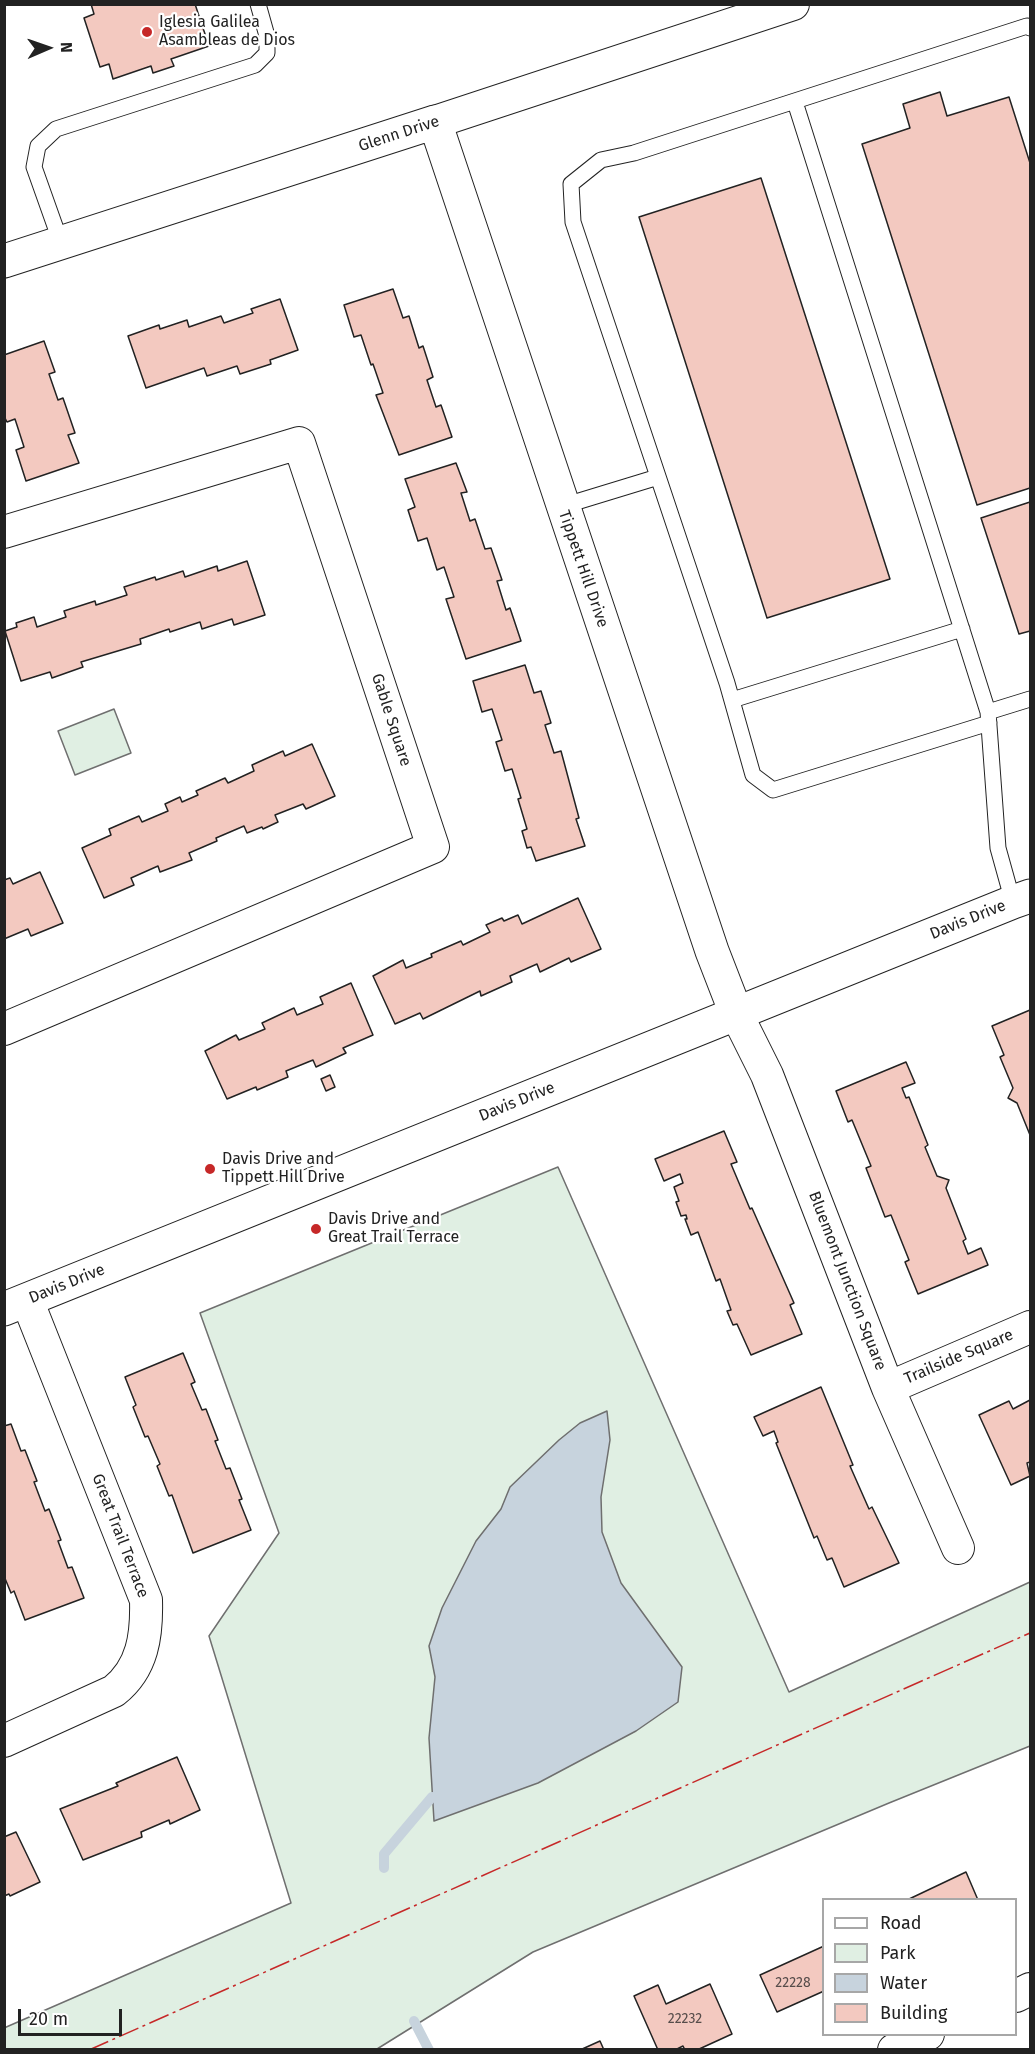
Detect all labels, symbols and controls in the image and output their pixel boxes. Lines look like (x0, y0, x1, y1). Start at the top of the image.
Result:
place label: Iglesia Galilea Asambleas de Dios (159, 13, 295, 51)
north arrow (18, 18, 78, 78)
marker: Iglesia Galilea Asambleas de Dios (140, 25, 154, 39)
text: N (57, 42, 76, 53)
street label: Glenn Drive (356, 112, 442, 156)
street label: Tippett Hill Drive (554, 508, 612, 630)
street label: Gable Square (367, 671, 415, 769)
street label: Davis Drive (927, 896, 1009, 944)
street label: Davis Drive (476, 1078, 558, 1126)
place label: Davis Drive and Tippett Hill Drive (222, 1150, 345, 1188)
marker: Davis Drive and Tippett Hill Drive (203, 1162, 217, 1176)
street label: Bluemont Junction Square (804, 1189, 890, 1373)
place label: Davis Drive and Great Trail Terrace (328, 1210, 459, 1248)
marker: Davis Drive and Great Trail Terrace (309, 1222, 323, 1236)
street label: Davis Drive (26, 1260, 108, 1308)
street label: Trailside Square (902, 1325, 1016, 1389)
street label: Great Trail Terrace (88, 1471, 152, 1601)
legend (822, 1898, 1017, 2036)
text: Road (880, 1912, 922, 1934)
text: Park (880, 1942, 915, 1964)
text: Water (880, 1972, 927, 1994)
house number: 22228 (775, 1975, 811, 1991)
scale bar (21, 1997, 124, 2035)
text: Building (880, 2002, 947, 2024)
text: 20 m (29, 2008, 68, 2030)
house number: 22232 (668, 2011, 702, 2027)

